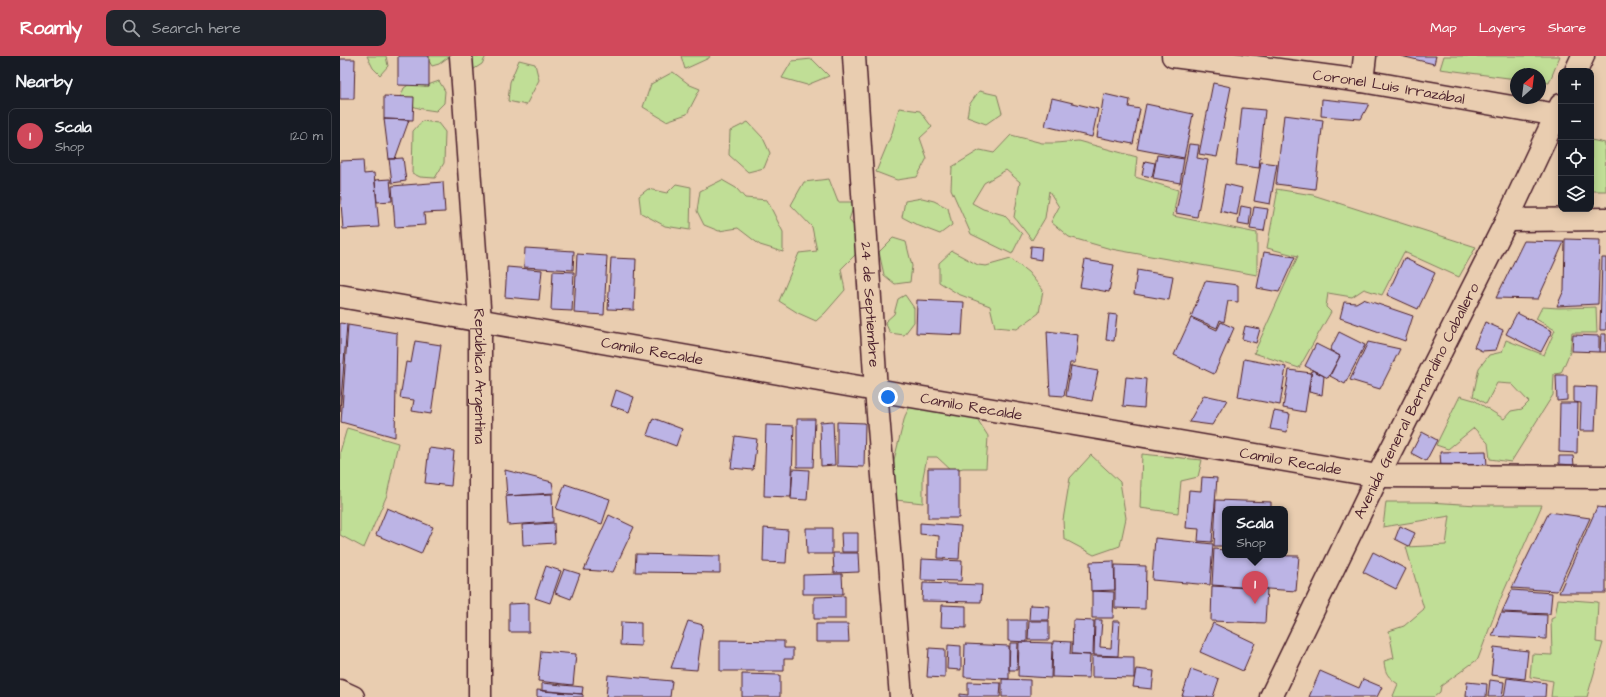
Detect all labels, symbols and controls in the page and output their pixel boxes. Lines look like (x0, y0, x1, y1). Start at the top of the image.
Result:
search box (106, 10, 386, 46)
text: Roamly (20, 15, 82, 42)
icon: search (120, 17, 142, 39)
text: Search here (152, 18, 241, 39)
text: Map (1430, 18, 1457, 38)
text: Layers (1479, 18, 1526, 38)
text: Share (1548, 18, 1586, 38)
street label: Coronel Luis Irrazábal (1312, 64, 1466, 109)
north arrow (1510, 68, 1546, 104)
map controls (1558, 68, 1594, 212)
button: + (1558, 68, 1594, 104)
text: Nearby (16, 70, 73, 94)
button: − (1558, 104, 1594, 140)
text: Scala (55, 117, 92, 138)
text: 1 (29, 127, 31, 145)
text: 120 m (290, 127, 323, 145)
text: Shop (55, 138, 84, 156)
button: locate (1558, 140, 1594, 176)
button: layers (1558, 176, 1594, 212)
street label: 24 de Septiembre (856, 241, 885, 368)
street label: Avenida General Bernardino Caballero (1348, 279, 1484, 522)
street label: República Argentina (469, 308, 491, 445)
street label: Camilo Recalde (600, 332, 705, 370)
your location (878, 387, 898, 407)
street label: Camilo Recalde (919, 387, 1024, 425)
street label: Camilo Recalde (1238, 442, 1343, 480)
popup (1222, 506, 1288, 558)
text: Scala (1237, 513, 1273, 534)
text: Shop (1237, 534, 1266, 552)
pin: 1 (1242, 571, 1268, 604)

